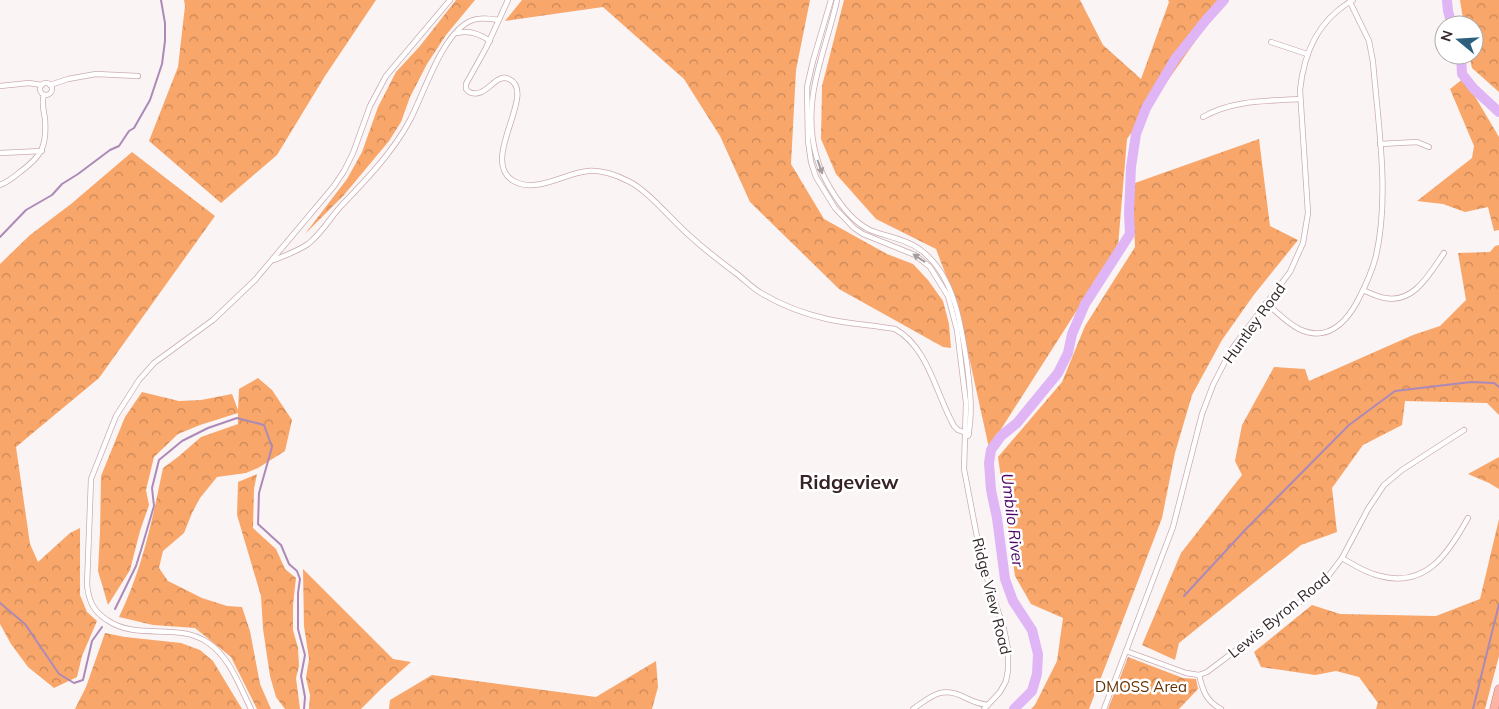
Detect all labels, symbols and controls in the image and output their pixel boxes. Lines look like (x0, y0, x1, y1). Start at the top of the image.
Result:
north arrow (1434, 15, 1484, 65)
text: N (1436, 28, 1457, 44)
one-way arrow (816, 160, 824, 175)
one-way arrow (912, 253, 926, 263)
street label: Huntley Road (1219, 279, 1289, 367)
district label: Ridgeview (799, 469, 899, 494)
water label: Umbilo River (997, 472, 1029, 569)
street label: Ridge View Road (968, 536, 1016, 656)
street label: Lewis Byron Road (1224, 568, 1334, 662)
park label: DMOSS Area (1095, 677, 1187, 696)

